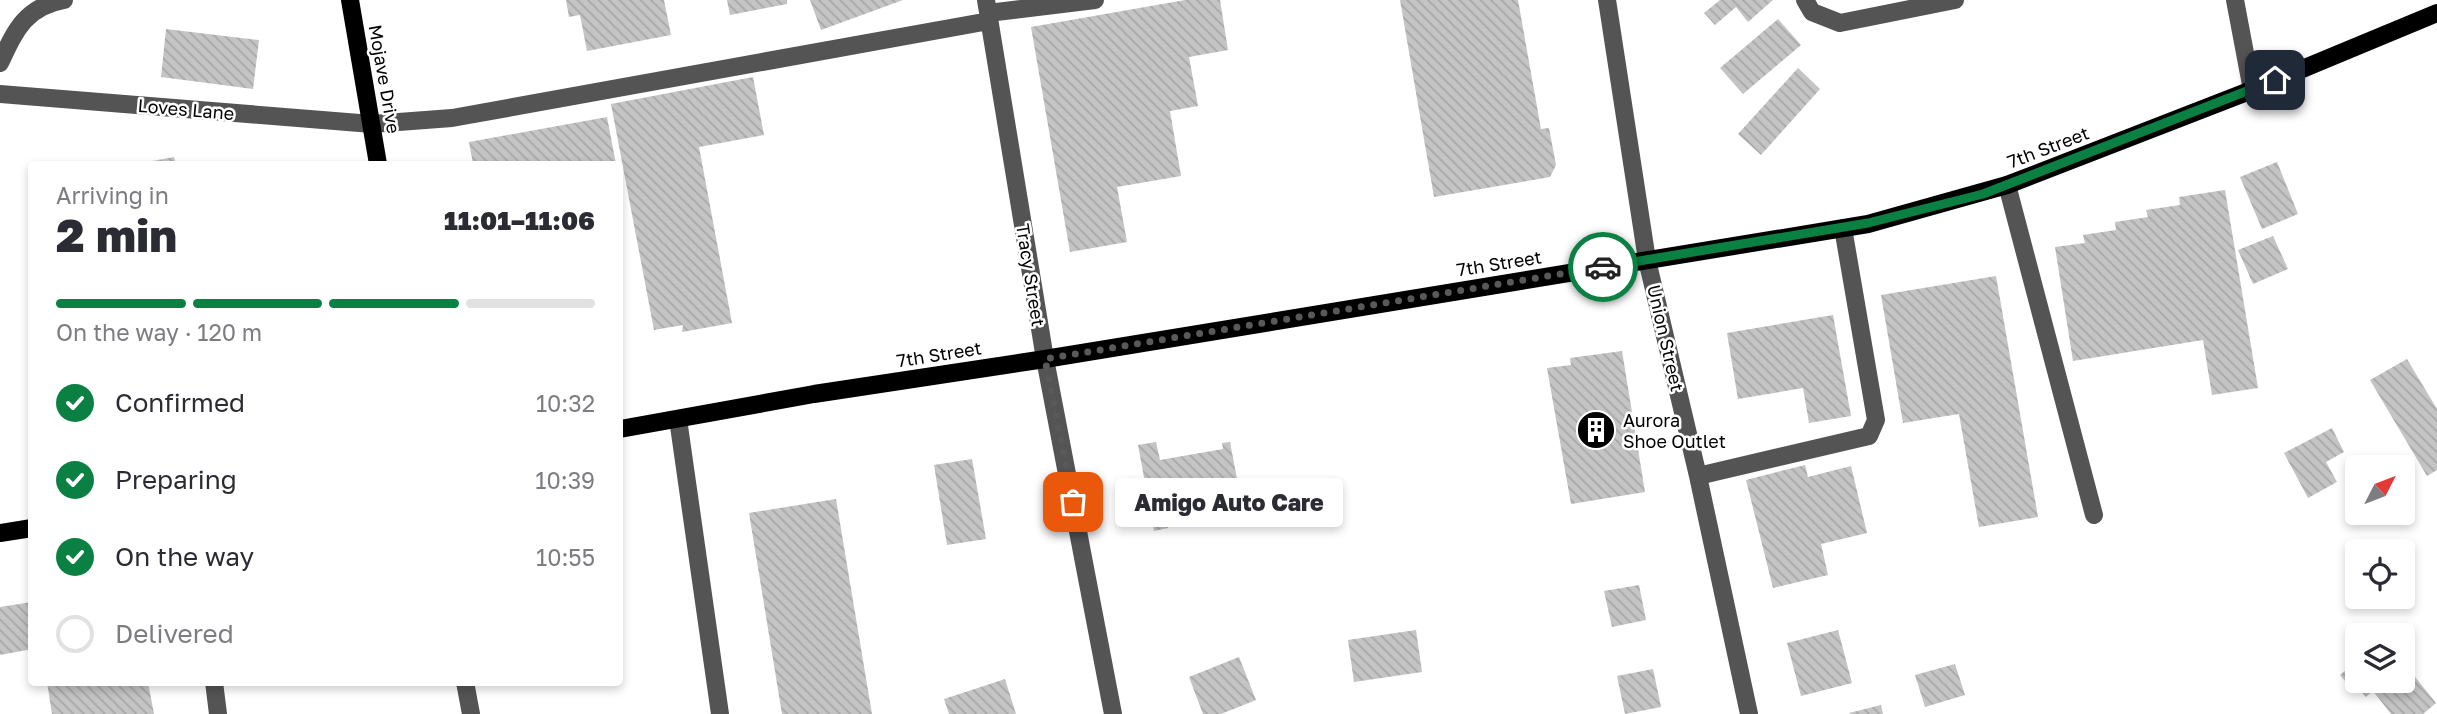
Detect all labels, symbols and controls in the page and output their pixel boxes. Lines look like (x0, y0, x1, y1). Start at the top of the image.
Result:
street label: Mojave Drive (365, 23, 405, 135)
pin (2245, 50, 2305, 110)
icon: home (2256, 61, 2294, 99)
street label: Loves Lane (137, 94, 235, 124)
street label: 7th Street (2004, 121, 2092, 173)
text: Arriving in (56, 181, 169, 209)
text: 11:01–11:06 (444, 205, 595, 236)
text: 2 min (56, 207, 177, 262)
street label: Tracy Street (1012, 222, 1050, 328)
courier (1568, 232, 1638, 302)
street label: 7th Street (1455, 245, 1543, 281)
icon: car (1584, 248, 1622, 286)
street label: Union Street (1643, 283, 1689, 393)
text: On the way · 120 m (56, 318, 262, 346)
street label: 7th Street (895, 336, 983, 372)
icon: check (56, 384, 94, 422)
text: Confirmed (115, 387, 245, 418)
text: 10:32 (536, 389, 595, 417)
building icon: Aurora Shoe Outlet (1575, 409, 1617, 451)
place label: Aurora Shoe Outlet (1623, 409, 1726, 452)
north arrow (2345, 455, 2415, 525)
map controls (2345, 455, 2415, 693)
icon: check (56, 461, 94, 499)
text: Preparing (115, 464, 237, 495)
text: 10:39 (535, 466, 595, 494)
pin (1043, 472, 1103, 532)
callout: Amigo Auto Care (1115, 477, 1342, 526)
icon: bag (1054, 483, 1092, 521)
text: Amigo Auto Care (1134, 488, 1324, 516)
icon: check (56, 538, 94, 576)
button: locate (2345, 539, 2415, 609)
text: On the way (115, 541, 254, 572)
text: 10:55 (536, 543, 595, 571)
text: Delivered (115, 618, 234, 649)
button: layers (2345, 623, 2415, 693)

